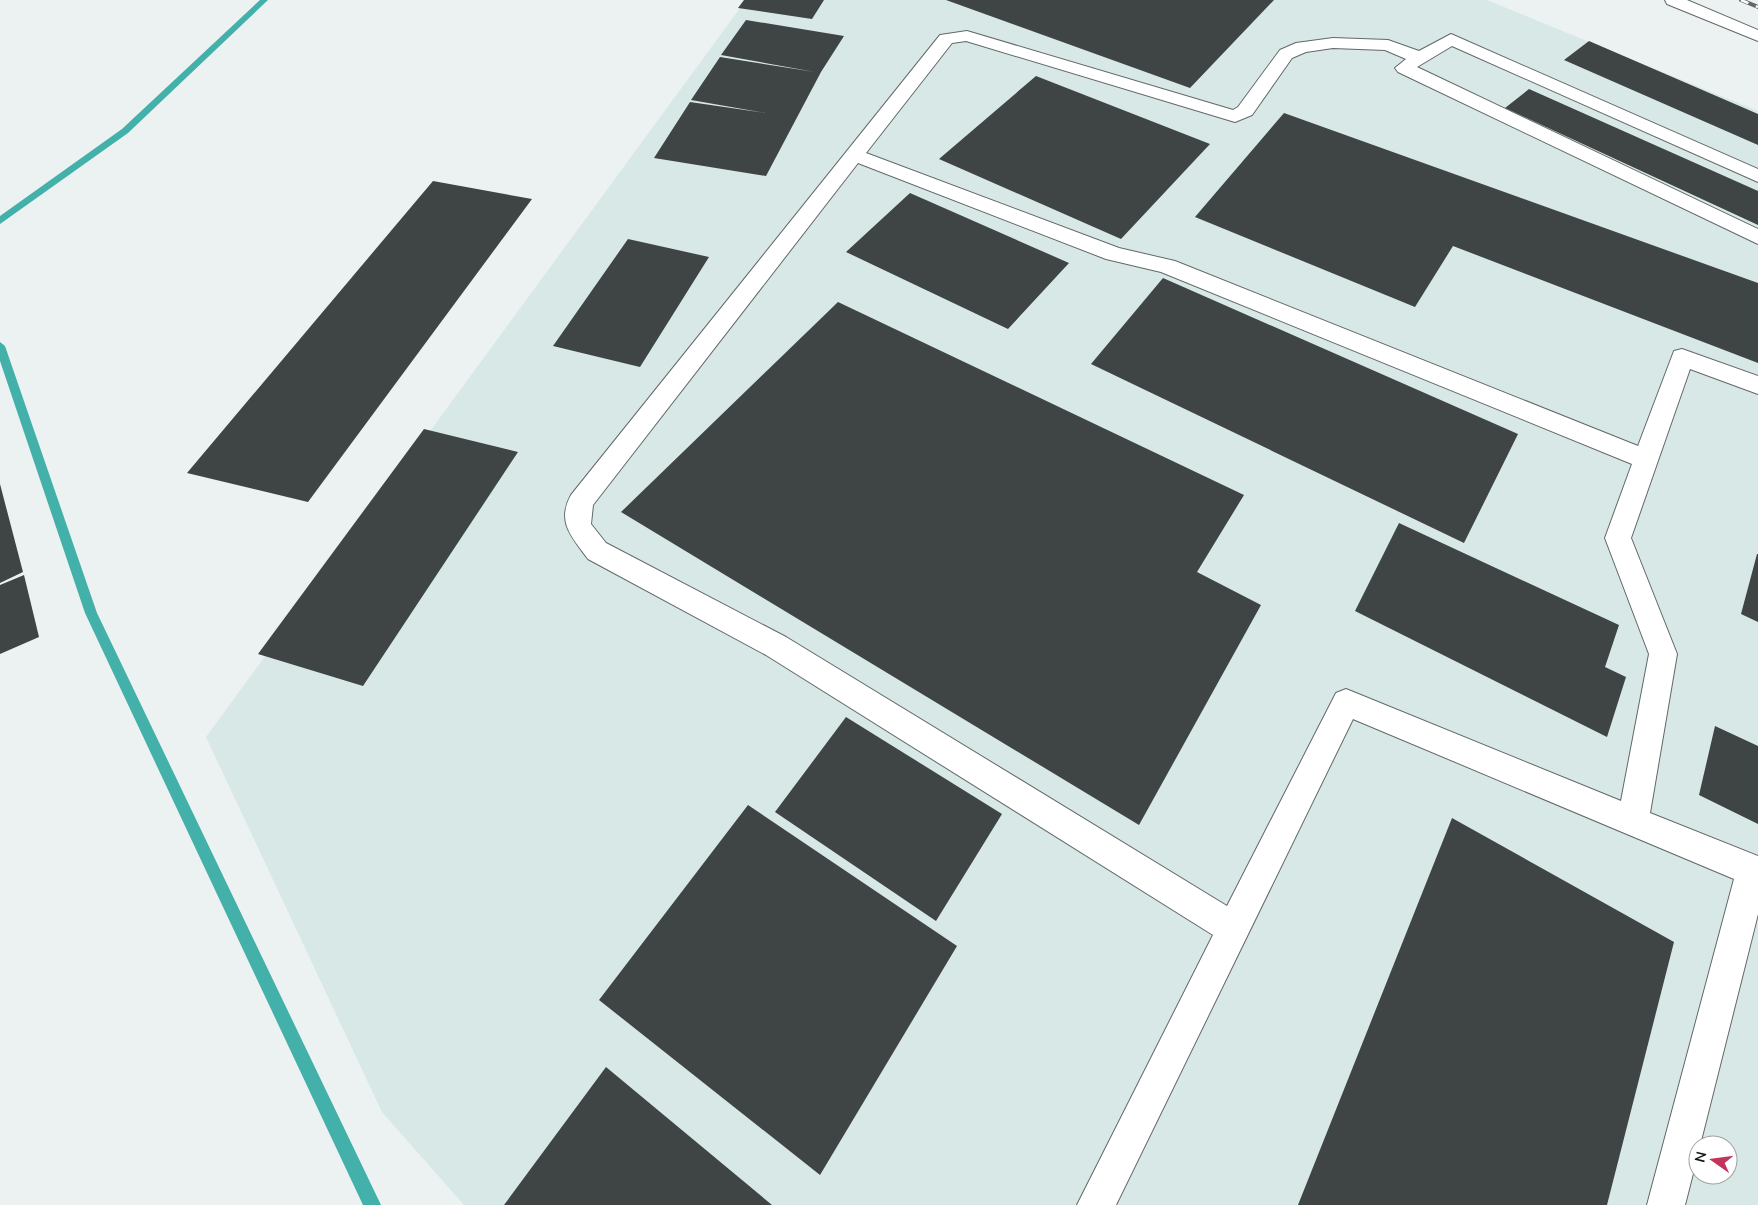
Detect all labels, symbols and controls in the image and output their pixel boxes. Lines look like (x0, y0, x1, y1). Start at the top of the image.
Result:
north arrow (1688, 1135, 1738, 1185)
text: N (1690, 1150, 1710, 1164)

